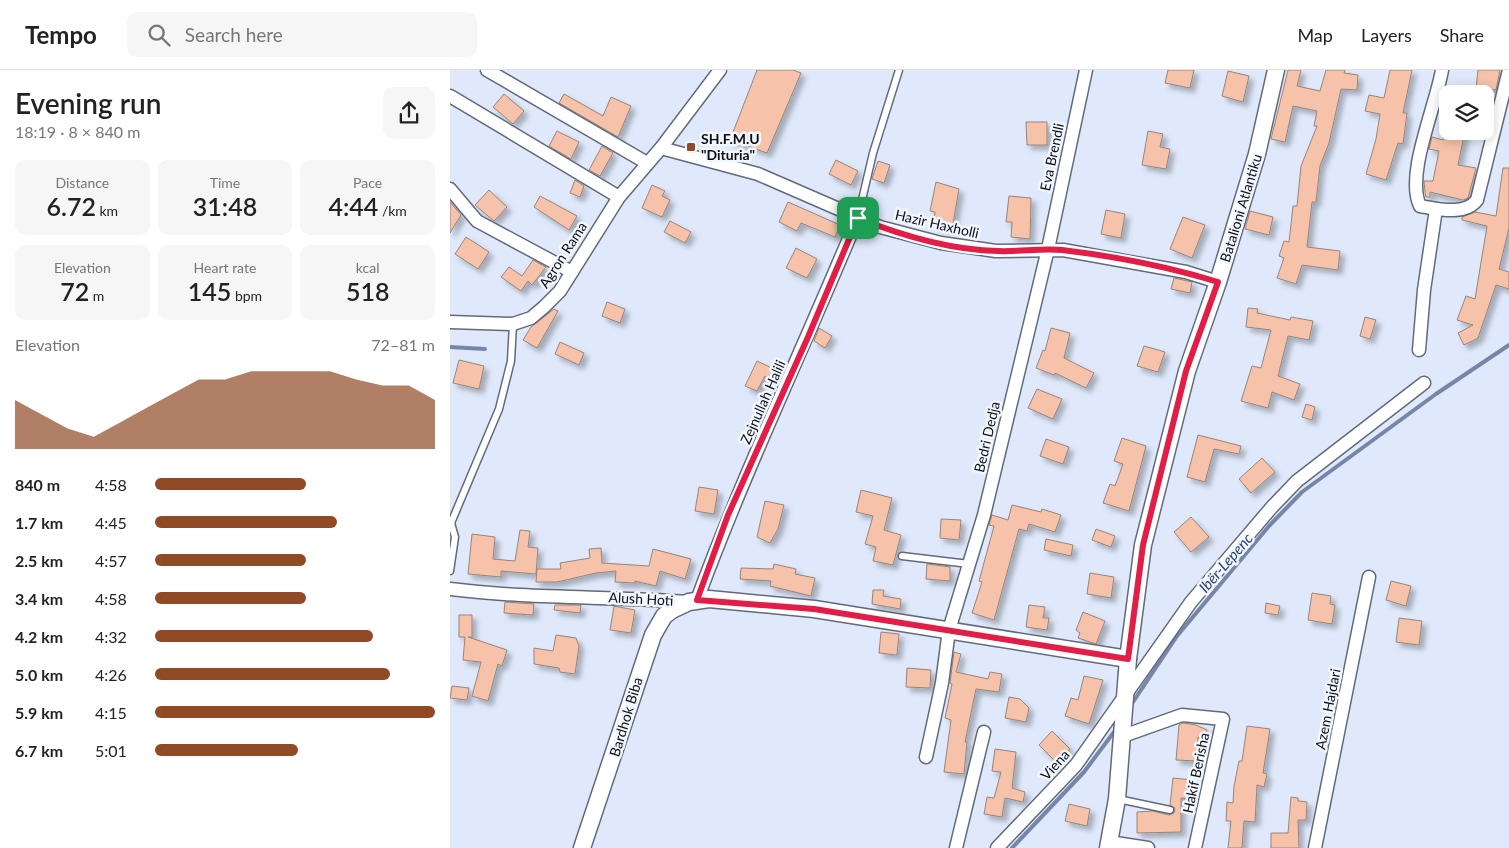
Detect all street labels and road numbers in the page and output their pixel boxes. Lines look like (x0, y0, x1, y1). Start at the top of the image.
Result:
street label: Eva Brendli (1036, 121, 1067, 192)
street label: Batalioni Atlantiku (1216, 152, 1265, 264)
street label: Hazir Haxholli (893, 206, 981, 241)
street label: Agron Rama (535, 219, 590, 291)
street label: Zejnullah Halili (736, 357, 789, 446)
street label: Bedri Dedja (970, 400, 1003, 474)
street label: Alush Hoti (608, 588, 674, 609)
street label: Azem Hajdari (1311, 667, 1344, 751)
street label: Bardhok Biba (605, 675, 646, 759)
street label: Hakif Berisha (1179, 731, 1212, 815)
street label: Viena (1037, 746, 1073, 783)

